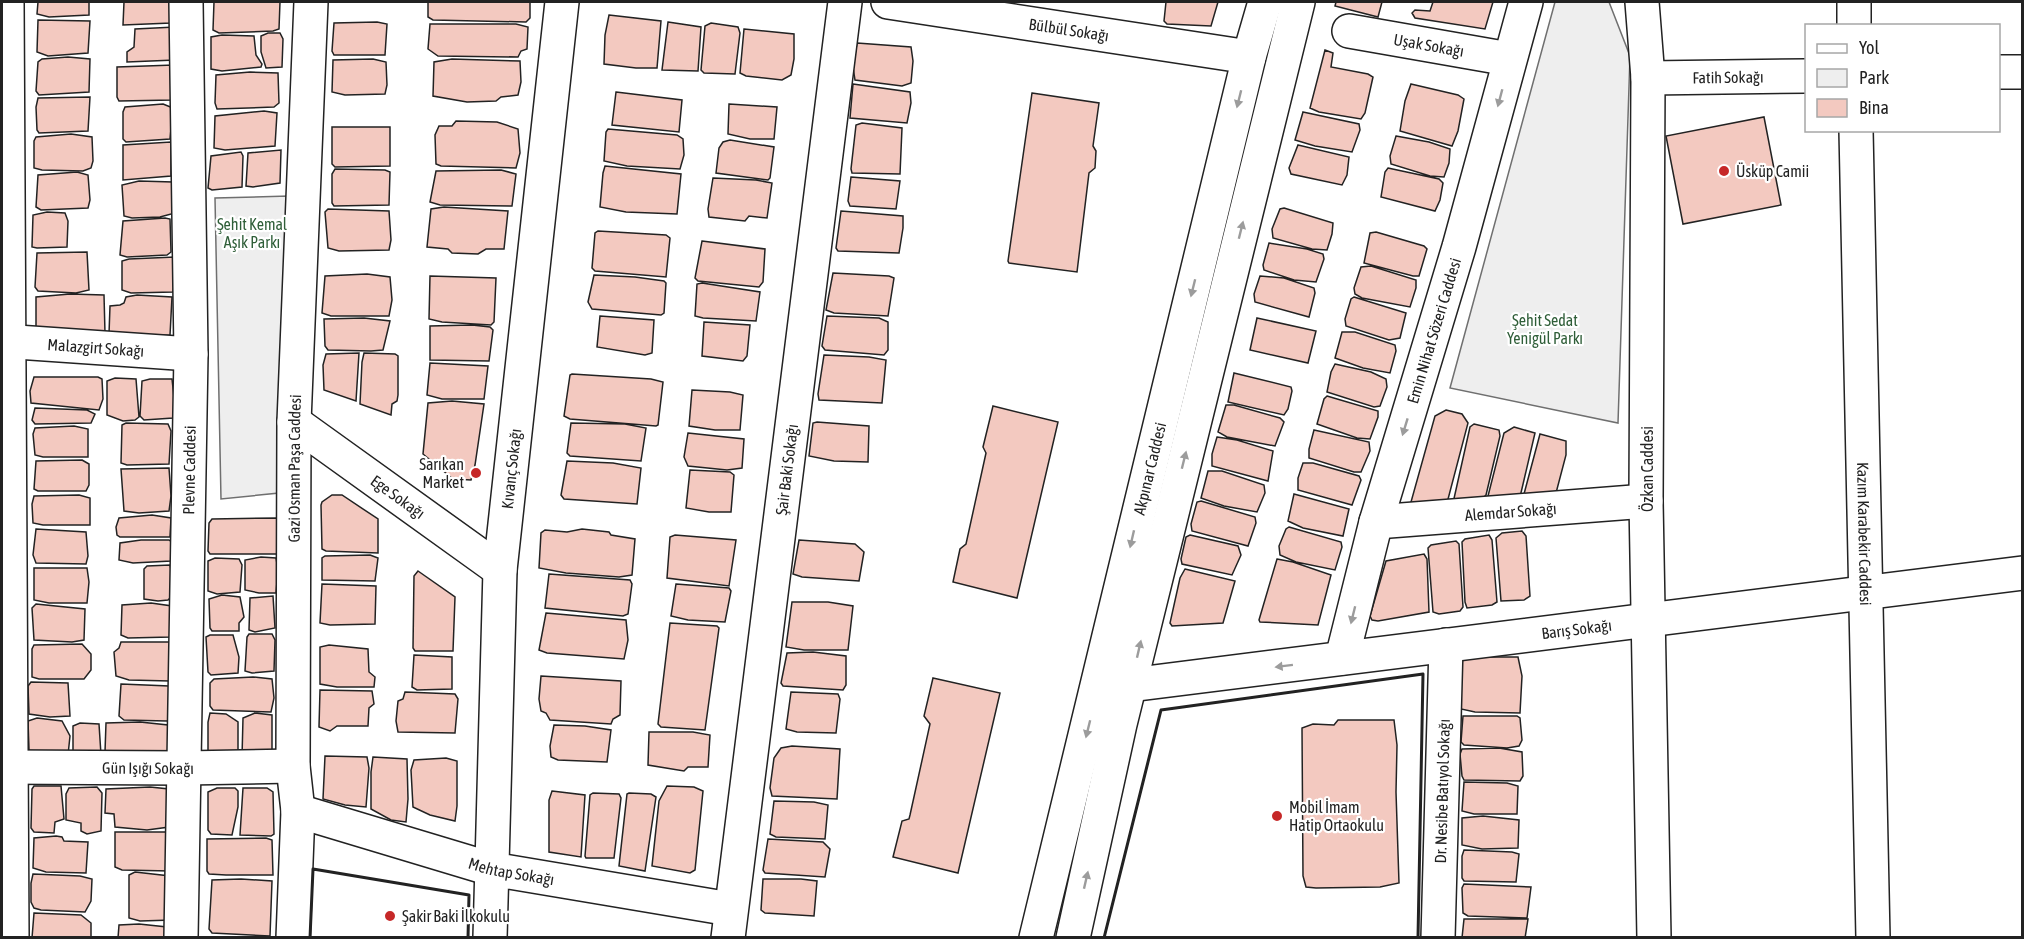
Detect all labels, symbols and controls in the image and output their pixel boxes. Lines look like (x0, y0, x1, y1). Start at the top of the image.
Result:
street label: Bülbül Sokağı (1028, 15, 1110, 45)
legend (1805, 24, 2000, 132)
street label: Uşak Sokağı (1392, 30, 1465, 60)
text: Yol (1859, 37, 1879, 58)
text: Park (1859, 67, 1889, 88)
street label: Fatih Sokağı (1692, 68, 1764, 87)
one-way arrow (1234, 89, 1244, 108)
one-way arrow (1495, 90, 1504, 108)
text: Bina (1859, 97, 1889, 118)
place label: Üsküp Camii (1736, 162, 1809, 181)
marker: Üsküp Camii (1717, 164, 1731, 178)
park label: Şehit Kemal Aşık Parkı (217, 215, 288, 252)
one-way arrow (1236, 220, 1246, 239)
street label: Emin Nihat Sözeri Caddesi (1403, 256, 1464, 406)
one-way arrow (1188, 279, 1198, 297)
park label: Şehit Sedat Yenigül Parkı (1507, 311, 1583, 348)
street label: Malazgirt Sokağı (47, 335, 145, 361)
street label: Gazi Osman Paşa Caddesi (285, 394, 304, 543)
one-way arrow (1399, 418, 1409, 436)
street label: Akpınar Caddesi (1130, 420, 1169, 517)
street label: Şair Baki Sokağı (772, 423, 802, 516)
street label: Plevne Caddesi (179, 425, 199, 515)
street label: Özkan Caddesi (1638, 426, 1656, 512)
street label: Kıvanç Sokağı (498, 428, 525, 510)
one-way arrow (1180, 451, 1190, 469)
place label: Sarıkan Market (419, 455, 464, 491)
street label: Kazım Karabekir Caddesi (1854, 462, 1875, 606)
marker: Sarıkan Market (469, 466, 483, 480)
street label: Ege Sokağı (367, 471, 428, 522)
street label: Alemdar Sokağı (1464, 499, 1557, 524)
one-way arrow (1127, 530, 1137, 548)
one-way arrow (1347, 606, 1357, 624)
street label: Barış Sokağı (1540, 616, 1613, 642)
one-way arrow (1134, 640, 1144, 659)
one-way arrow (1274, 661, 1293, 670)
one-way arrow (1082, 719, 1092, 738)
street label: Dr. Nesibe Batıyol Sokağı (1431, 719, 1454, 863)
street label: Gün Işığı Sokağı (102, 759, 194, 778)
place label: Mobil İmam Hatip Ortaokulu (1289, 798, 1384, 835)
marker: Mobil İmam Hatip Ortaokulu (1270, 809, 1284, 823)
street label: Mehtap Sokağı (466, 854, 556, 889)
one-way arrow (1081, 871, 1091, 890)
place label: Şakir Baki İlkokulu (402, 907, 510, 926)
marker: Şakir Baki İlkokulu (383, 909, 397, 923)

